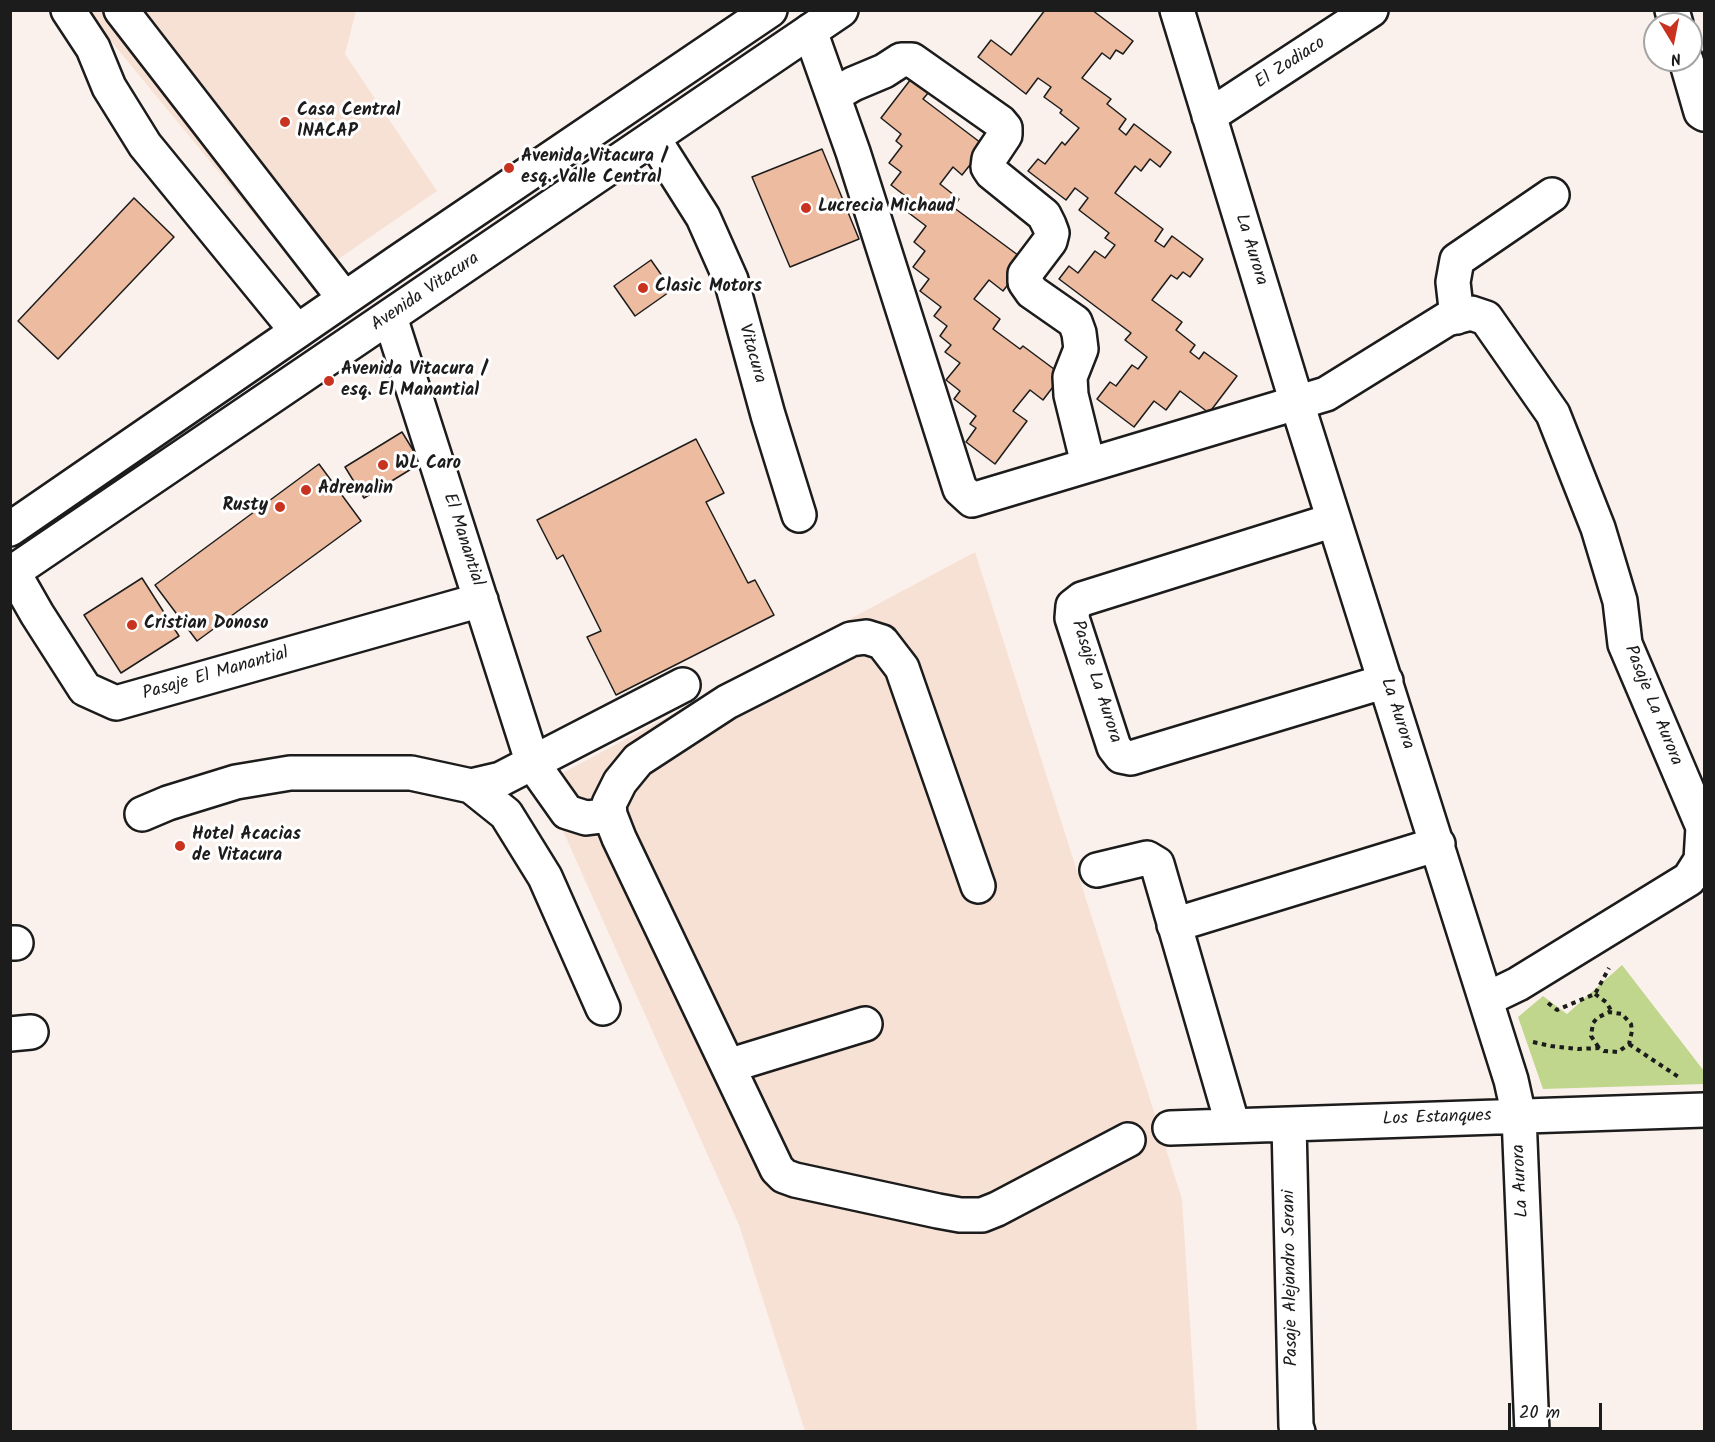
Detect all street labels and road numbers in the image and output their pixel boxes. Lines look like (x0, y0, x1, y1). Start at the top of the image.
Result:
street label: El Zodiaco (1252, 33, 1330, 95)
street label: La Aurora (1229, 212, 1271, 288)
street label: Avenida Vitacura (368, 249, 484, 337)
street label: Vitacura (732, 322, 770, 386)
street label: El Manantial (437, 491, 487, 589)
street label: Pasaje La Aurora (1065, 618, 1125, 746)
street label: Pasaje La Aurora (1618, 643, 1686, 769)
street label: Pasaje El Manantial (141, 644, 291, 706)
street label: La Aurora (1374, 676, 1418, 752)
street label: Los Estanques (1382, 1106, 1492, 1132)
street label: La Aurora (1509, 1144, 1535, 1218)
street label: Pasaje Alejandro Serani (1280, 1190, 1304, 1366)

